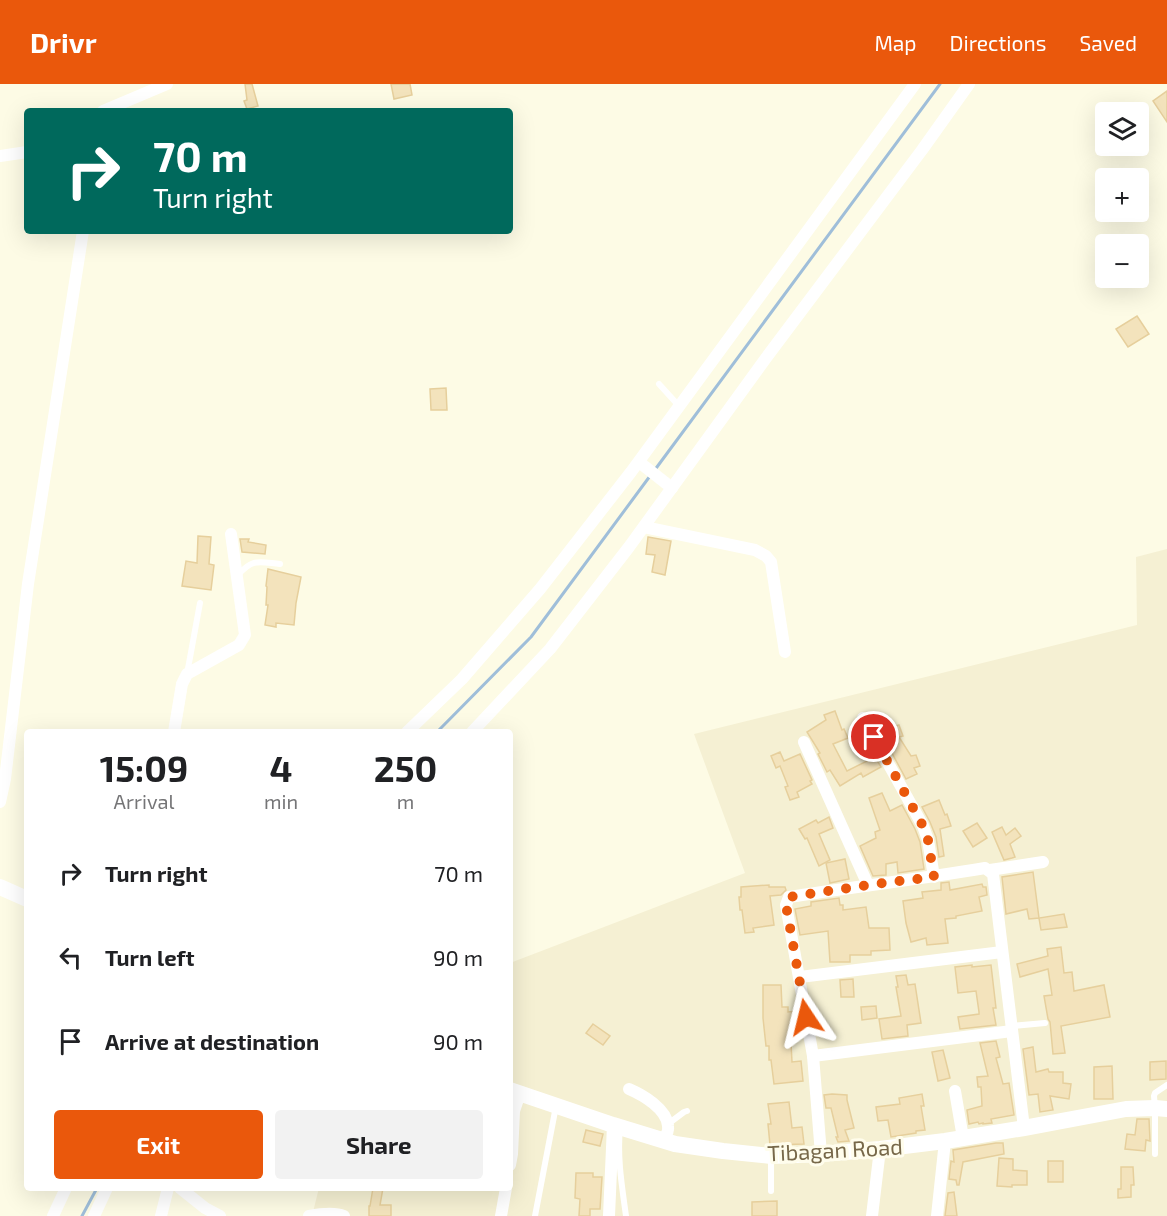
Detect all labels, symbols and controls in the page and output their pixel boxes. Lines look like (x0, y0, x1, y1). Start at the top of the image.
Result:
text: Drivr (30, 25, 97, 59)
text: Map (874, 30, 917, 55)
text: Directions (950, 30, 1046, 55)
text: Saved (1079, 30, 1137, 55)
map controls (1095, 102, 1149, 288)
button: layers (1095, 102, 1149, 156)
text: 70 m (153, 130, 248, 180)
icon: right (54, 132, 132, 210)
button: + (1095, 168, 1149, 222)
text: Turn right (153, 181, 273, 213)
button: − (1095, 234, 1149, 288)
pin (848, 711, 899, 762)
icon: arrive (857, 720, 890, 753)
text: 15:09 (100, 746, 188, 789)
text: 4 (270, 746, 293, 789)
text: 250 (374, 746, 437, 789)
text: Arrival (114, 789, 174, 813)
text: min (264, 789, 298, 813)
text: m (397, 789, 414, 813)
icon: right (54, 857, 87, 890)
text: Turn right (105, 860, 207, 886)
text: 70 m (434, 860, 483, 886)
icon: left (54, 941, 87, 974)
text: Turn left (105, 944, 194, 970)
text: 90 m (433, 944, 483, 970)
position arrow (774, 985, 838, 1049)
icon: arrive (54, 1025, 87, 1058)
text: Arrive at destination (105, 1028, 319, 1054)
text: 90 m (433, 1028, 483, 1054)
button: Exit (54, 1110, 263, 1179)
button: Share (275, 1110, 483, 1179)
street label: Tibagan Road (767, 1132, 903, 1166)

